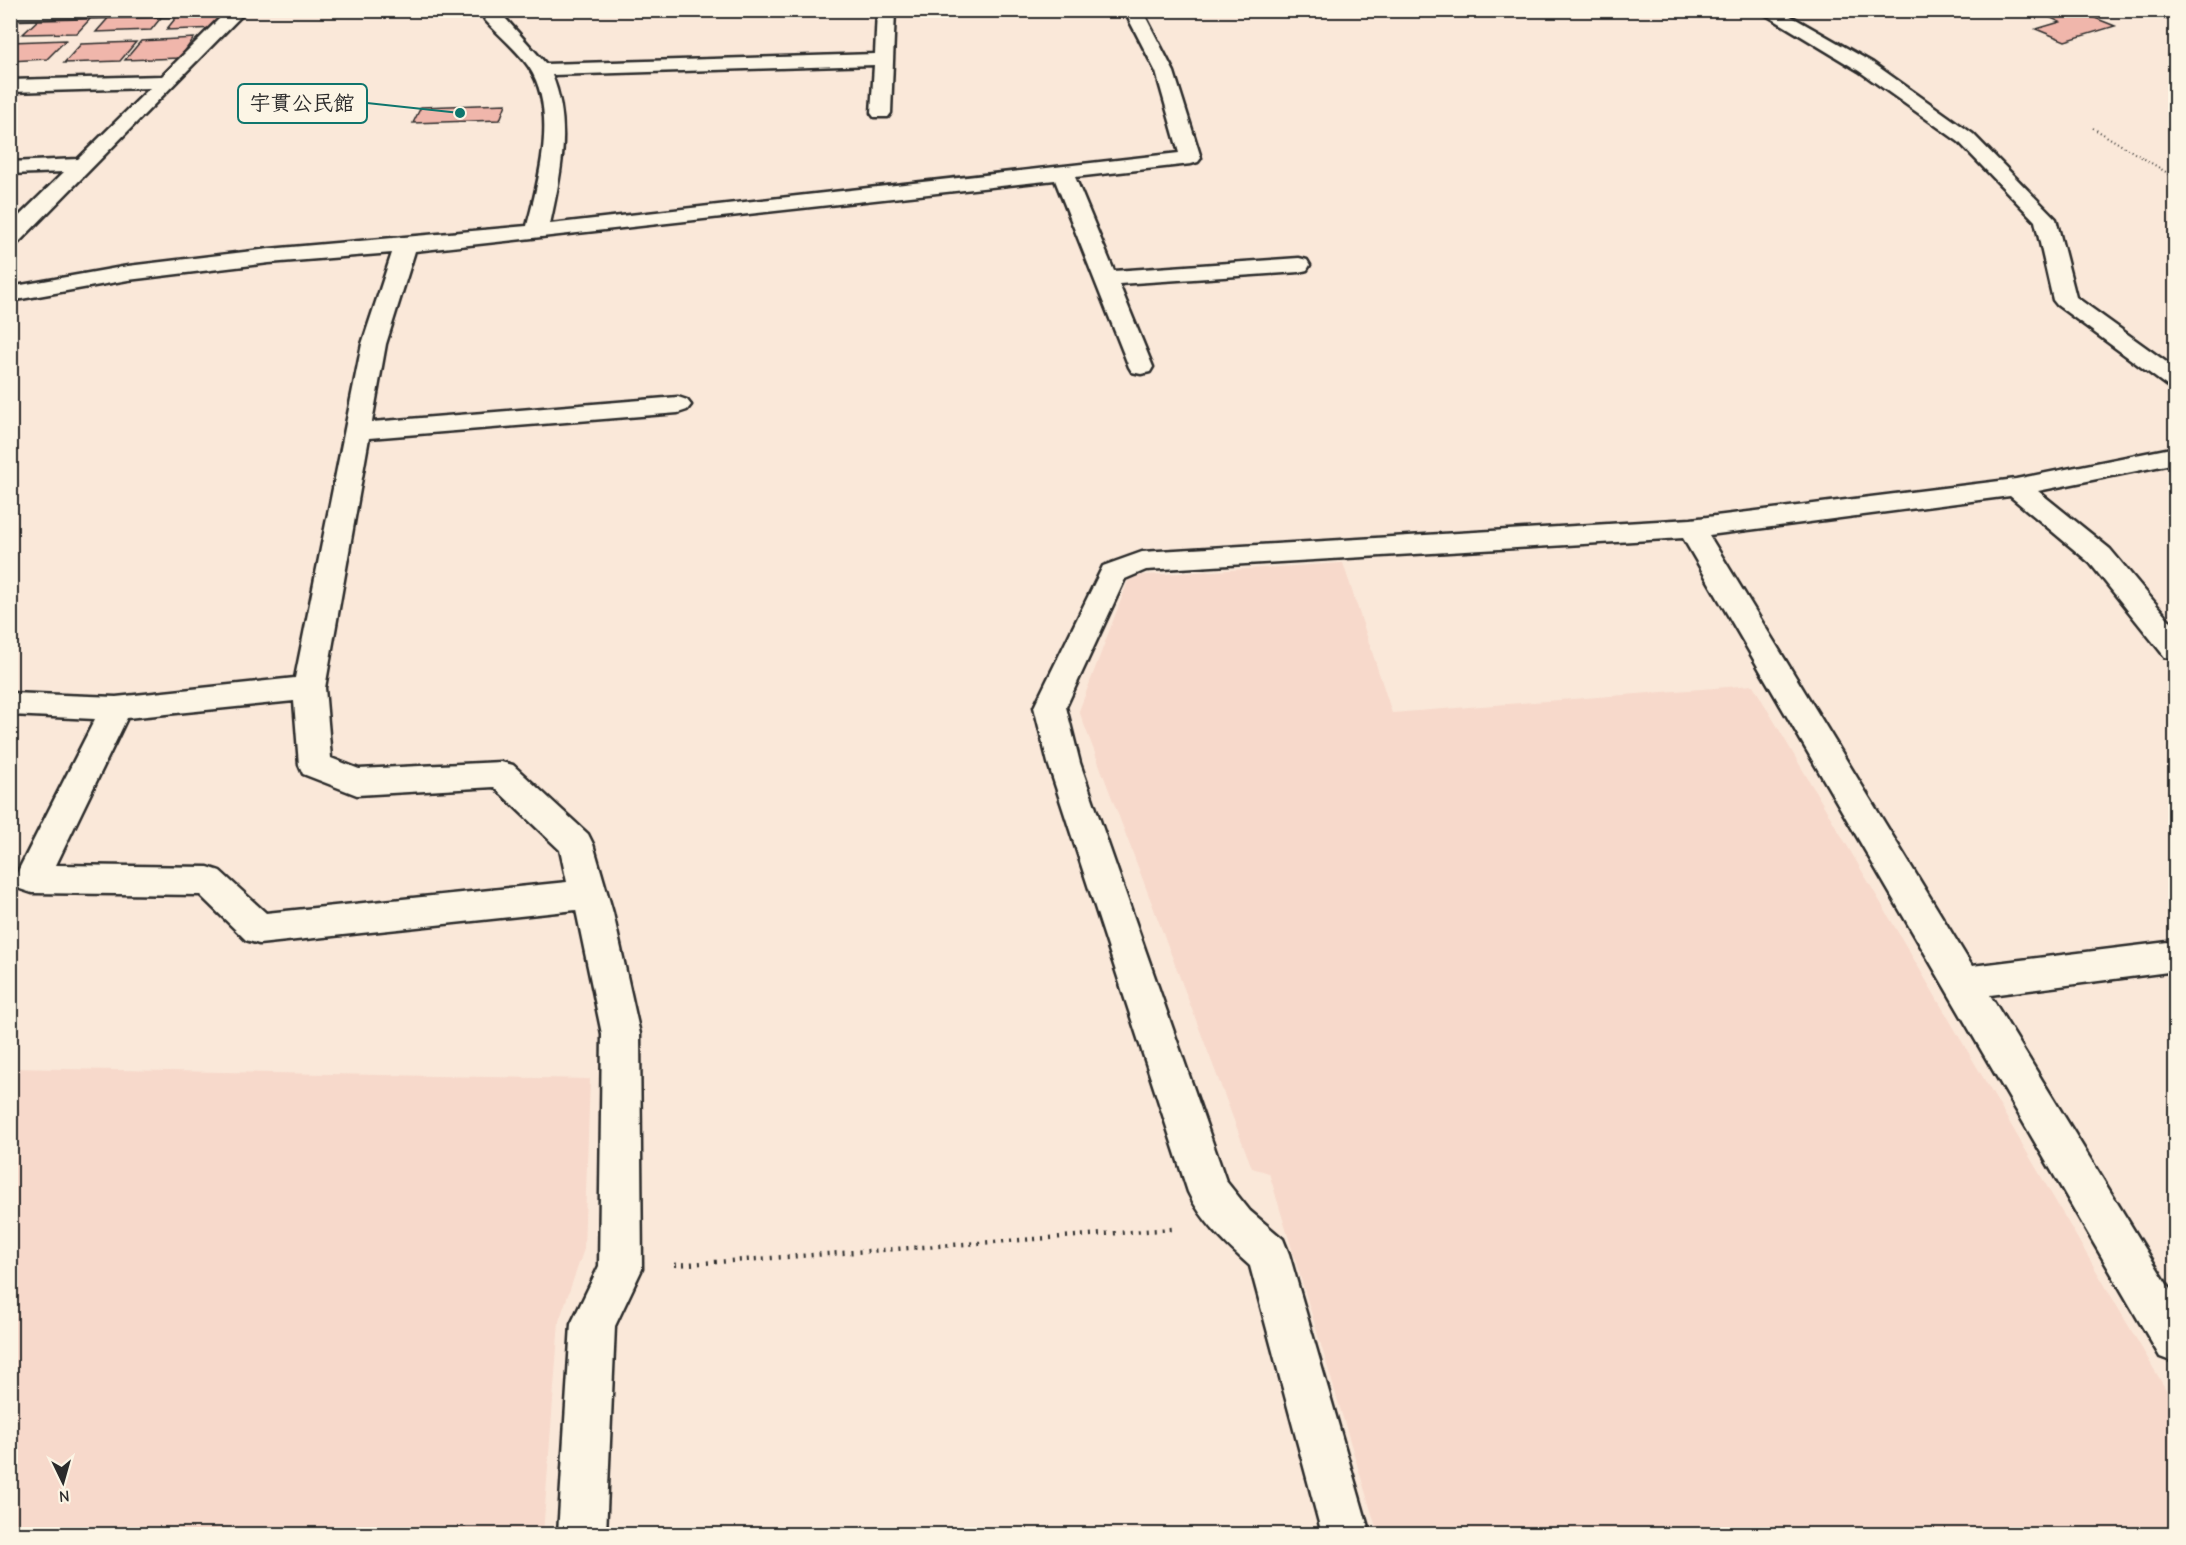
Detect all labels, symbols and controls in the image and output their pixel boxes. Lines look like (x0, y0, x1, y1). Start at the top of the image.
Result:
callout: 宇貫公民館 (238, 84, 367, 123)
text: 宇貫公民館 (250, 91, 355, 115)
north arrow (33, 1452, 93, 1512)
text: N (58, 1487, 70, 1505)

